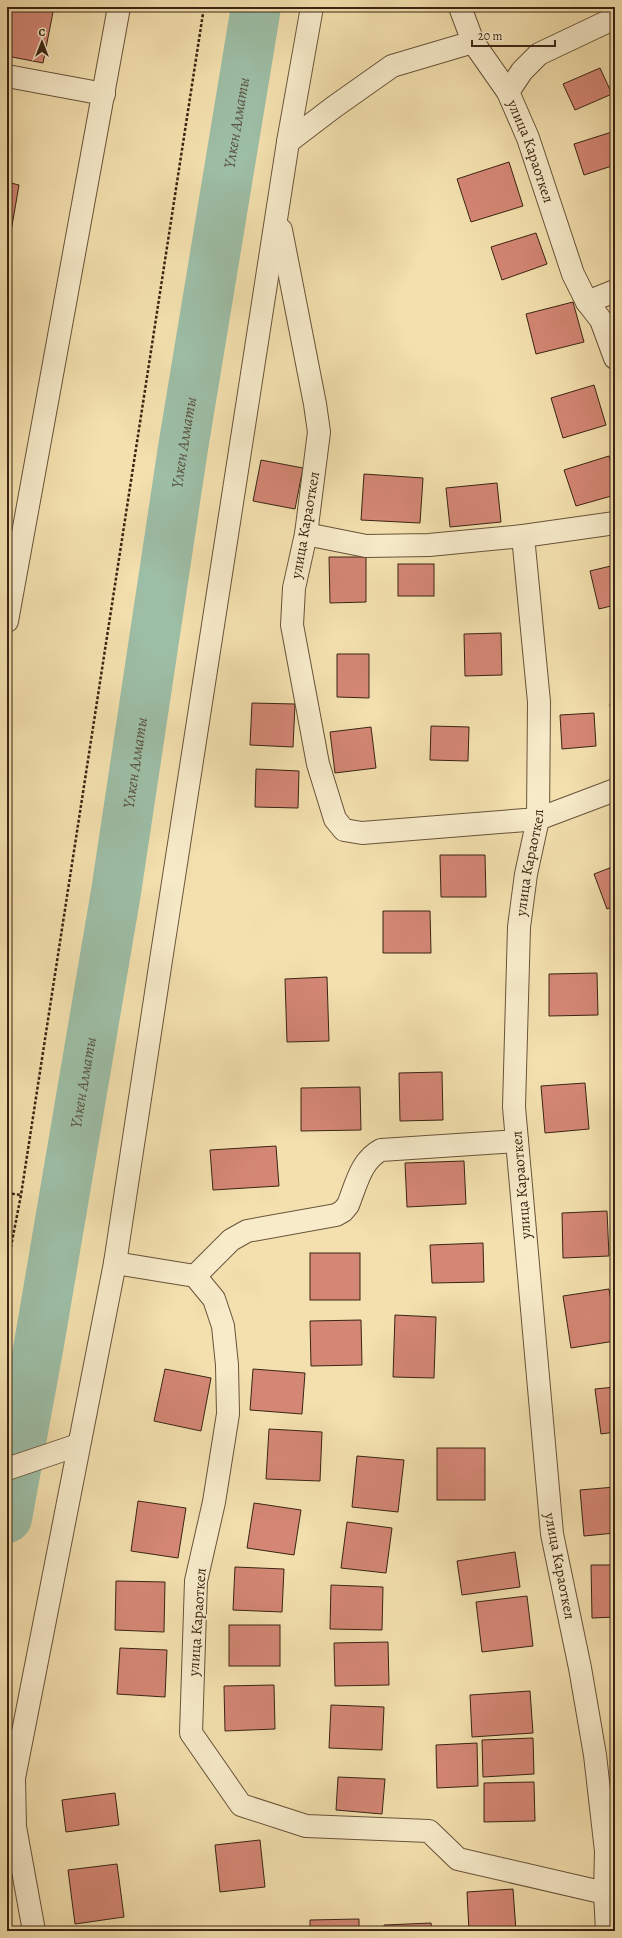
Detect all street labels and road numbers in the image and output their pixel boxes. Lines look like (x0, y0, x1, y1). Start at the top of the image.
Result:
street label: улица Караоткел (502, 96, 559, 205)
street label: улица Караоткел (286, 470, 324, 581)
street label: улица Караоткел (510, 809, 548, 918)
street label: улица Караоткел (506, 1130, 536, 1241)
street label: улица Караоткел (540, 1510, 580, 1621)
street label: улица Караоткел (183, 1567, 211, 1678)

